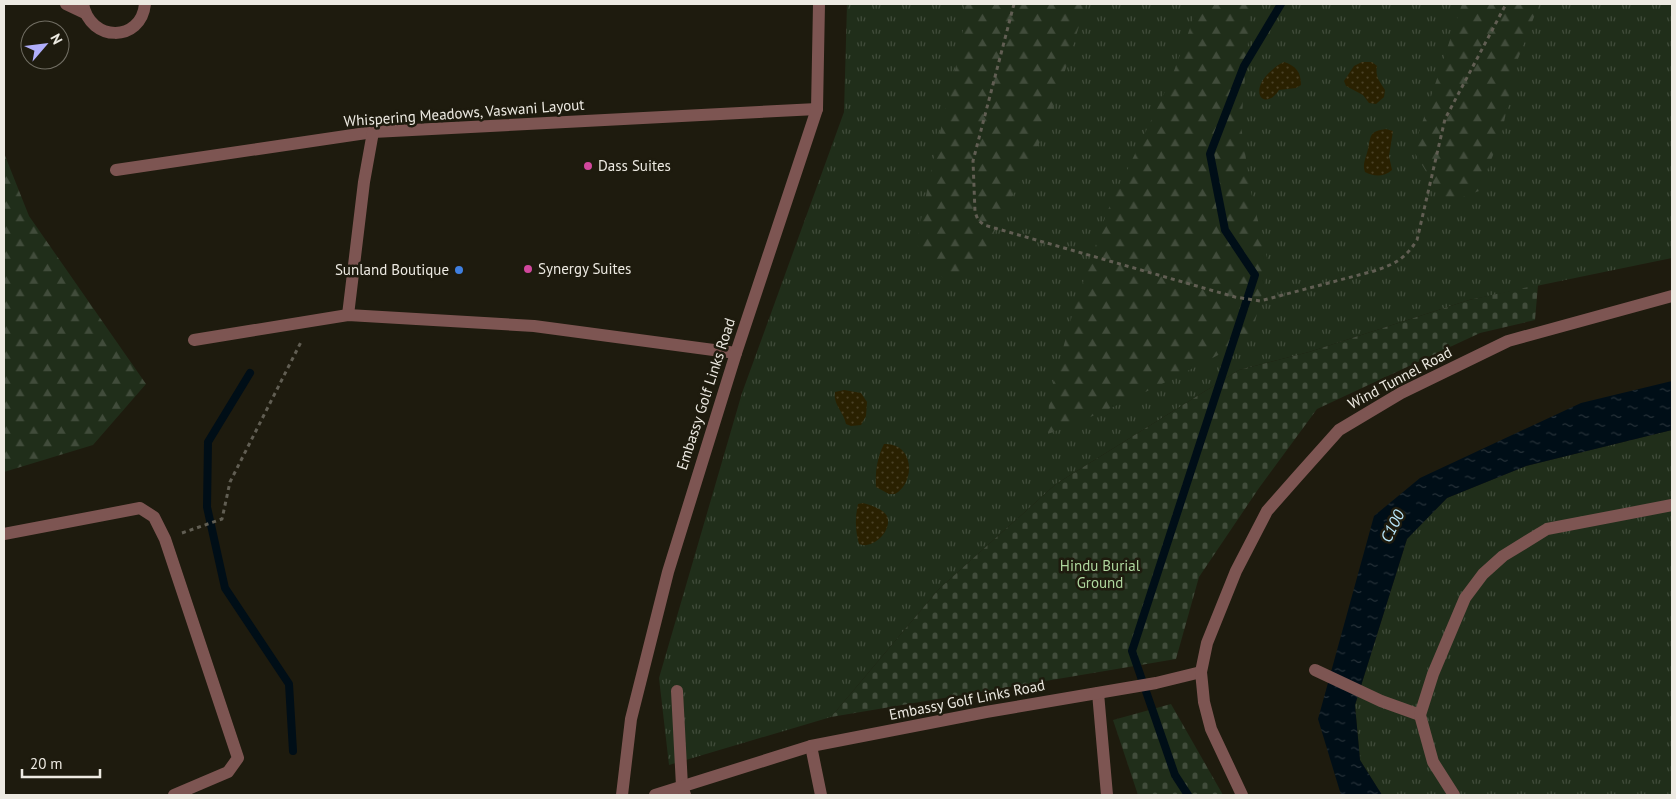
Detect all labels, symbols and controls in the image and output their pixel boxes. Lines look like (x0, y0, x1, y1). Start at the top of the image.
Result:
north arrow (20, 20, 70, 70)
text: N (46, 31, 67, 47)
street label: Whispering Meadows, Vaswani Layout (343, 95, 585, 130)
place label: Dass Suites (598, 156, 671, 175)
marker: Dass Suites (582, 160, 594, 172)
place label: Synergy Suites (538, 259, 631, 278)
place label: Sunland Boutique (335, 260, 449, 279)
marker: Synergy Suites (522, 263, 534, 275)
marker: Sunland Boutique (453, 264, 465, 276)
street label: Embassy Golf Links Road (672, 316, 739, 472)
street label: Wind Tunnel Road (1344, 342, 1455, 413)
water label: C100 (1376, 506, 1409, 546)
park label: Hindu Burial Ground (1060, 556, 1141, 592)
street label: Embassy Golf Links Road (887, 675, 1047, 724)
scale bar (22, 746, 100, 778)
text: 20 m (30, 754, 63, 773)

